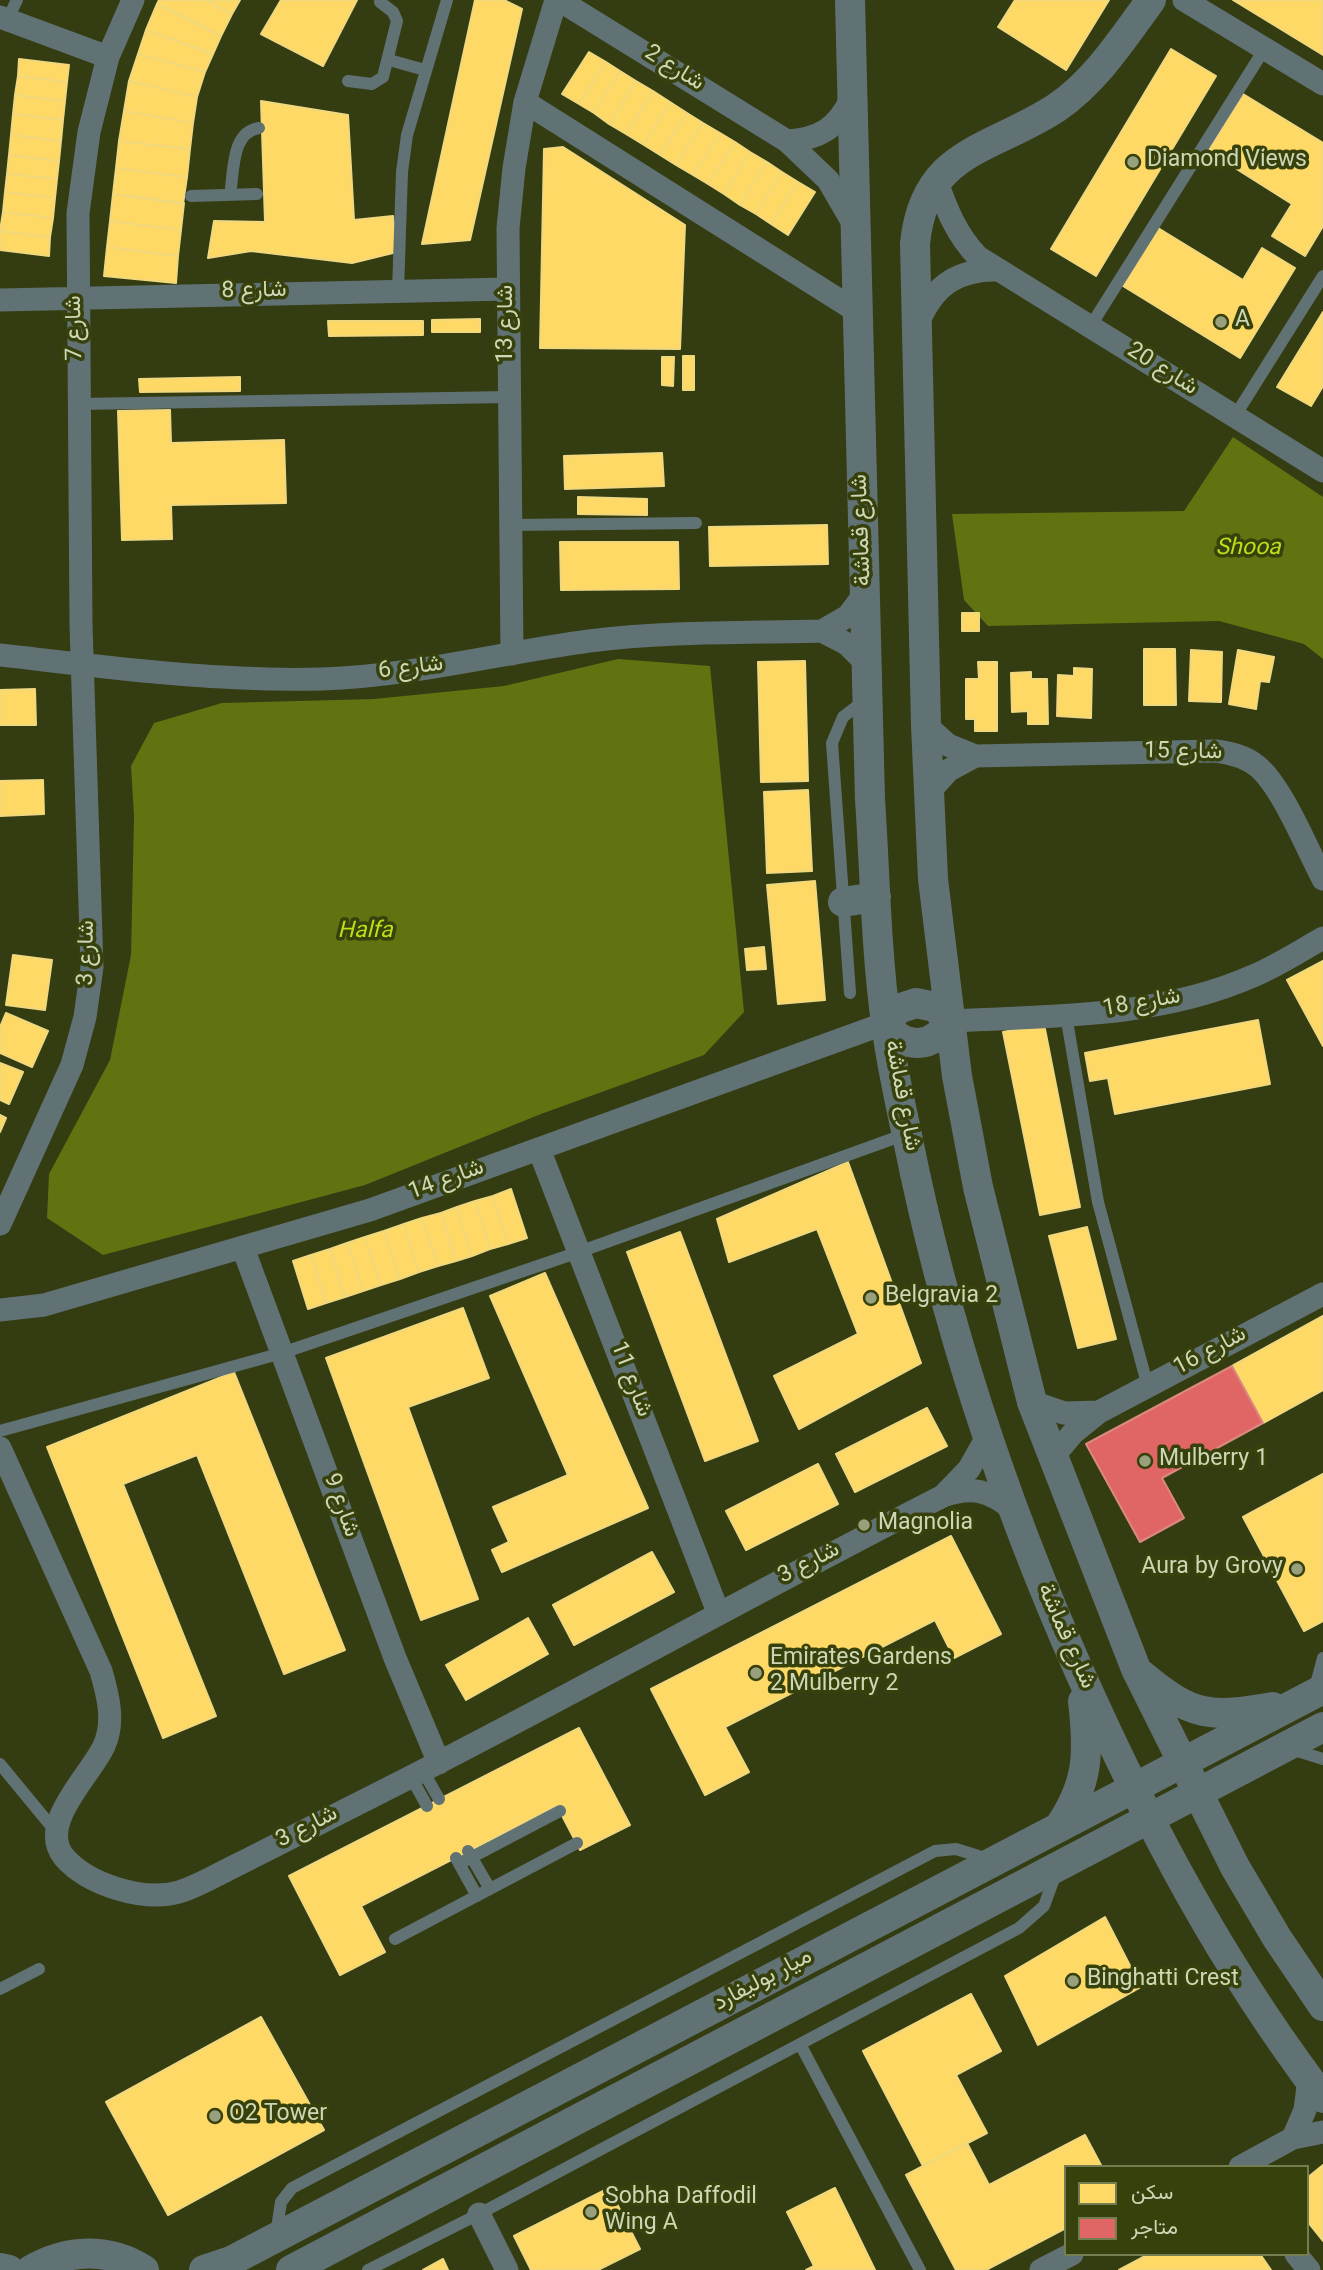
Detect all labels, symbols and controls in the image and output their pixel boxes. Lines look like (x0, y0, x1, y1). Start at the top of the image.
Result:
street label: شارع 2 (638, 41, 708, 99)
place label: Diamond Views (1147, 148, 1307, 176)
marker: Diamond Views (1125, 154, 1141, 170)
street label: شارع 8 (221, 279, 287, 307)
street label: شارع 13 (494, 285, 522, 363)
street label: شارع 7 (63, 295, 91, 361)
place label: A (1235, 308, 1250, 336)
marker: A (1213, 314, 1229, 330)
street label: شارع 20 (1120, 339, 1202, 403)
street label: شارع قماشة (848, 473, 880, 587)
park label: Shooa (1215, 536, 1281, 564)
street label: شارع 6 (377, 652, 445, 688)
street label: شارع 15 (1144, 740, 1222, 768)
park label: Halfa (337, 919, 393, 947)
street label: شارع 3 (75, 920, 103, 986)
street label: شارع 18 (1101, 985, 1183, 1025)
street label: شارع قماشة (876, 1038, 924, 1154)
street label: شارع 14 (405, 1156, 489, 1208)
place label: Belgravia 2 (885, 1284, 998, 1312)
marker: Belgravia 2 (863, 1290, 879, 1306)
street label: شارع 16 (1170, 1322, 1252, 1384)
street label: شارع 11 (602, 1339, 656, 1421)
place label: Mulberry 1 (1159, 1447, 1268, 1475)
marker: Mulberry 1 (1137, 1453, 1153, 1469)
street label: شارع 9 (315, 1471, 363, 1541)
place label: Magnolia (878, 1511, 973, 1539)
marker: Magnolia (856, 1517, 872, 1533)
street label: شارع 3 (775, 1538, 845, 1592)
place label: Aura by Grovy (1141, 1555, 1283, 1583)
marker: Aura by Grovy (1289, 1561, 1305, 1577)
street label: شارع قماشة (1029, 1580, 1099, 1694)
place label: Emirates Gardens 2 Mulberry 2 (770, 1646, 952, 1700)
marker: Emirates Gardens 2 Mulberry 2 (748, 1665, 764, 1681)
street label: شارع 3 (273, 1802, 343, 1856)
street label: ميار بوليفارد (710, 1945, 818, 2019)
place label: Binghatti Crest (1087, 1967, 1239, 1995)
marker: Binghatti Crest (1065, 1973, 1081, 1989)
place label: O2 Tower (229, 2102, 327, 2130)
marker: O2 Tower (207, 2108, 223, 2124)
legend (1064, 2165, 1309, 2256)
text: سكن (1131, 2177, 1173, 2210)
place label: Sobha Daffodil Wing A (605, 2185, 757, 2239)
marker: Sobha Daffodil Wing A (583, 2204, 599, 2220)
text: متاجر (1131, 2212, 1178, 2245)

